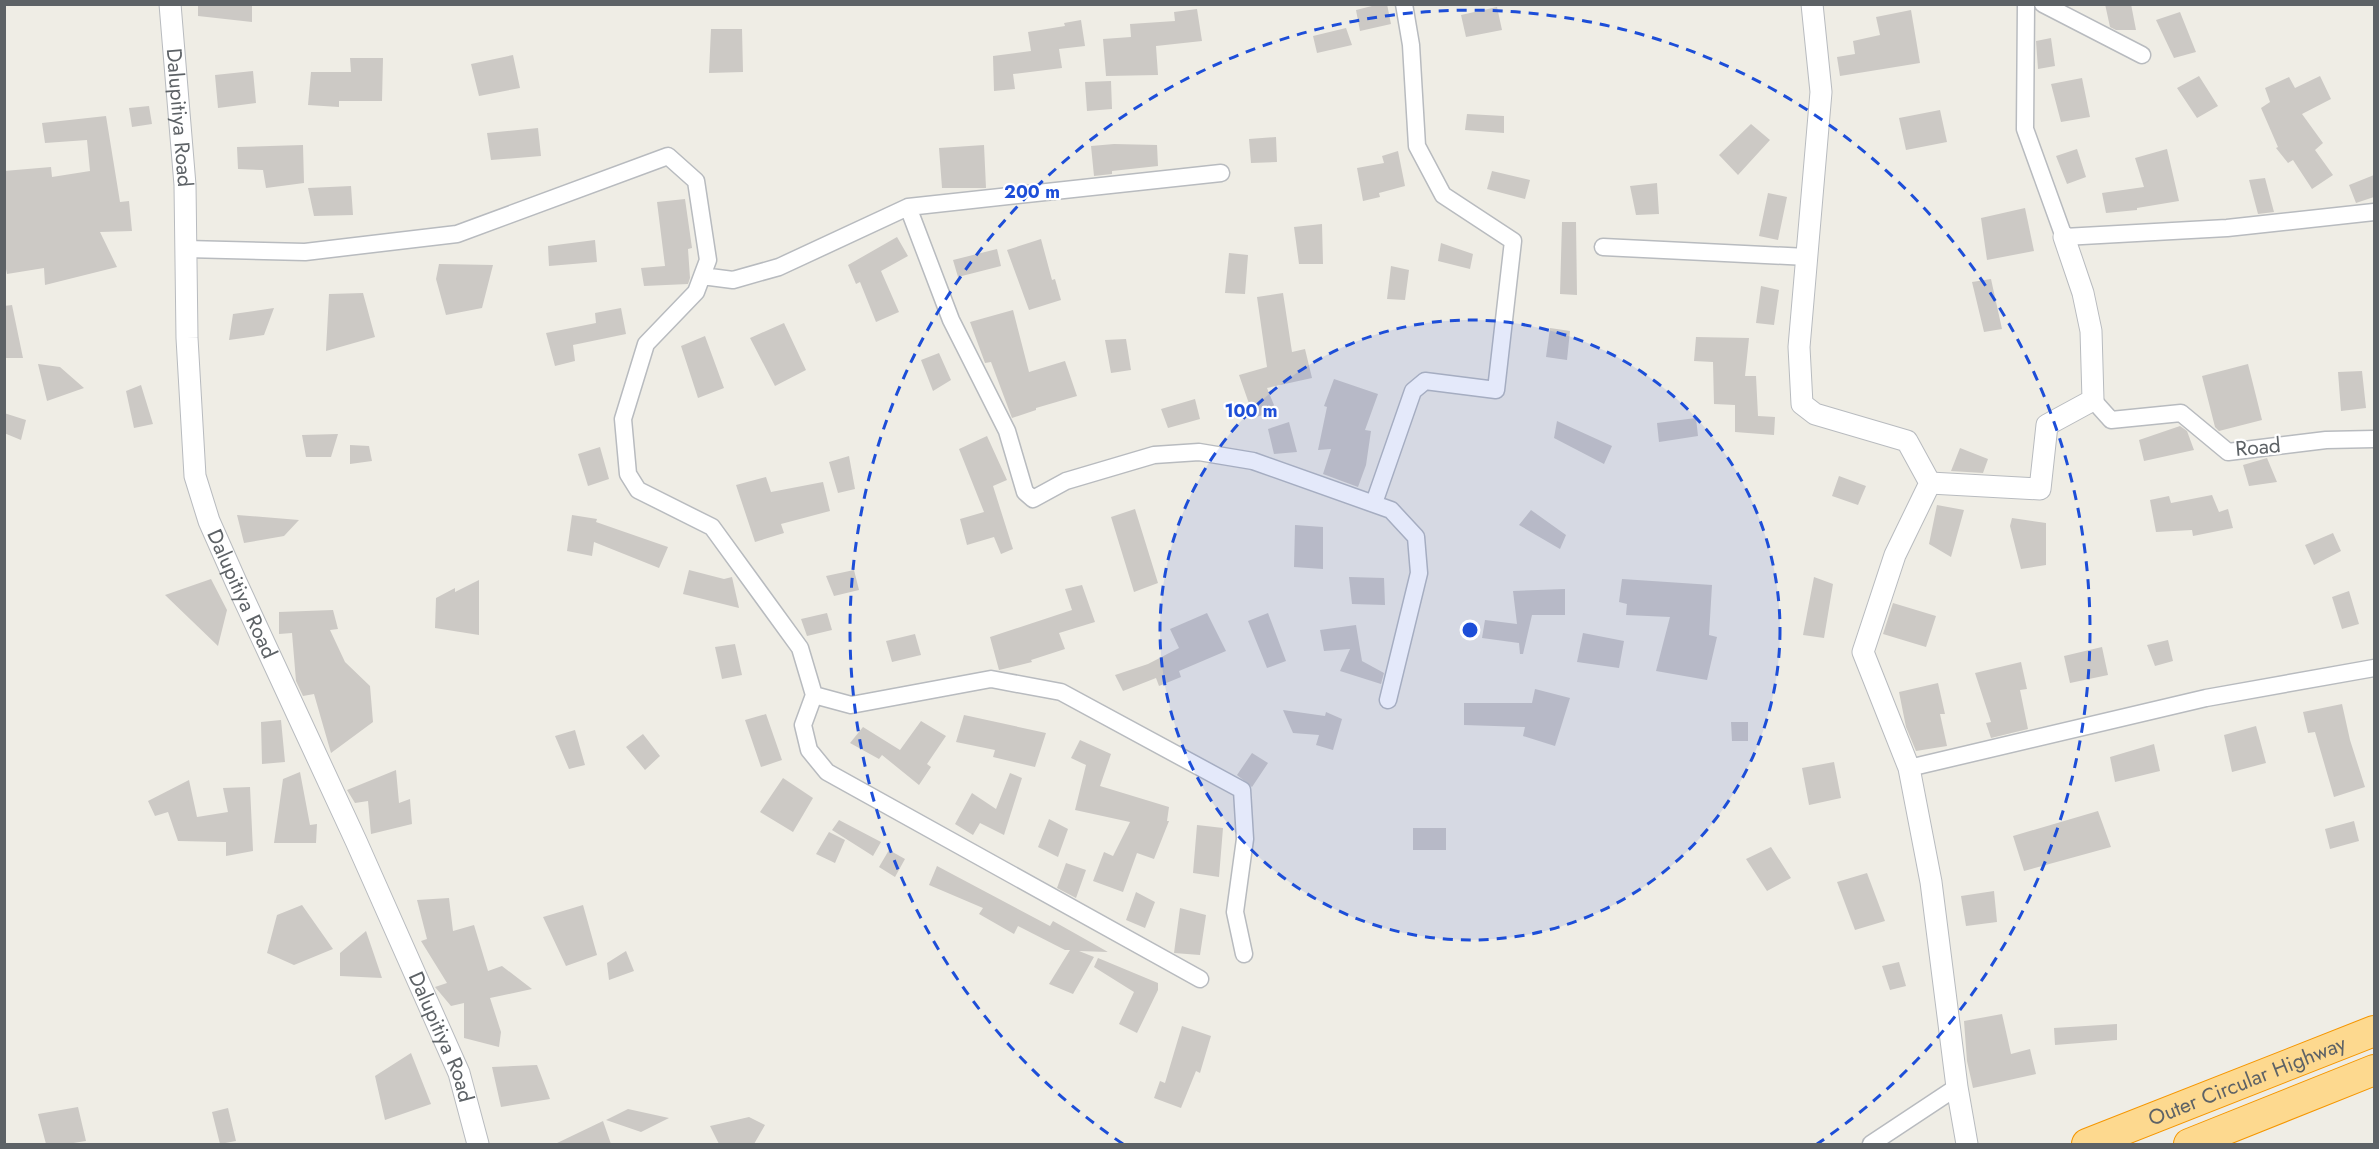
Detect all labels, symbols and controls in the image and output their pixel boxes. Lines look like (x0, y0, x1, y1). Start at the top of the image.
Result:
street label: Dalupitiya Road (159, 47, 200, 188)
text: 200 m (1004, 179, 1060, 205)
text: 100 m (1224, 398, 1278, 424)
street label: Road (2234, 430, 2282, 464)
street label: Dalupitiya Road (199, 524, 284, 664)
centre of rings (1460, 620, 1480, 640)
street label: Dalupitiya Road (401, 967, 481, 1106)
street label: Outer Circular Highway (2144, 1028, 2351, 1133)

